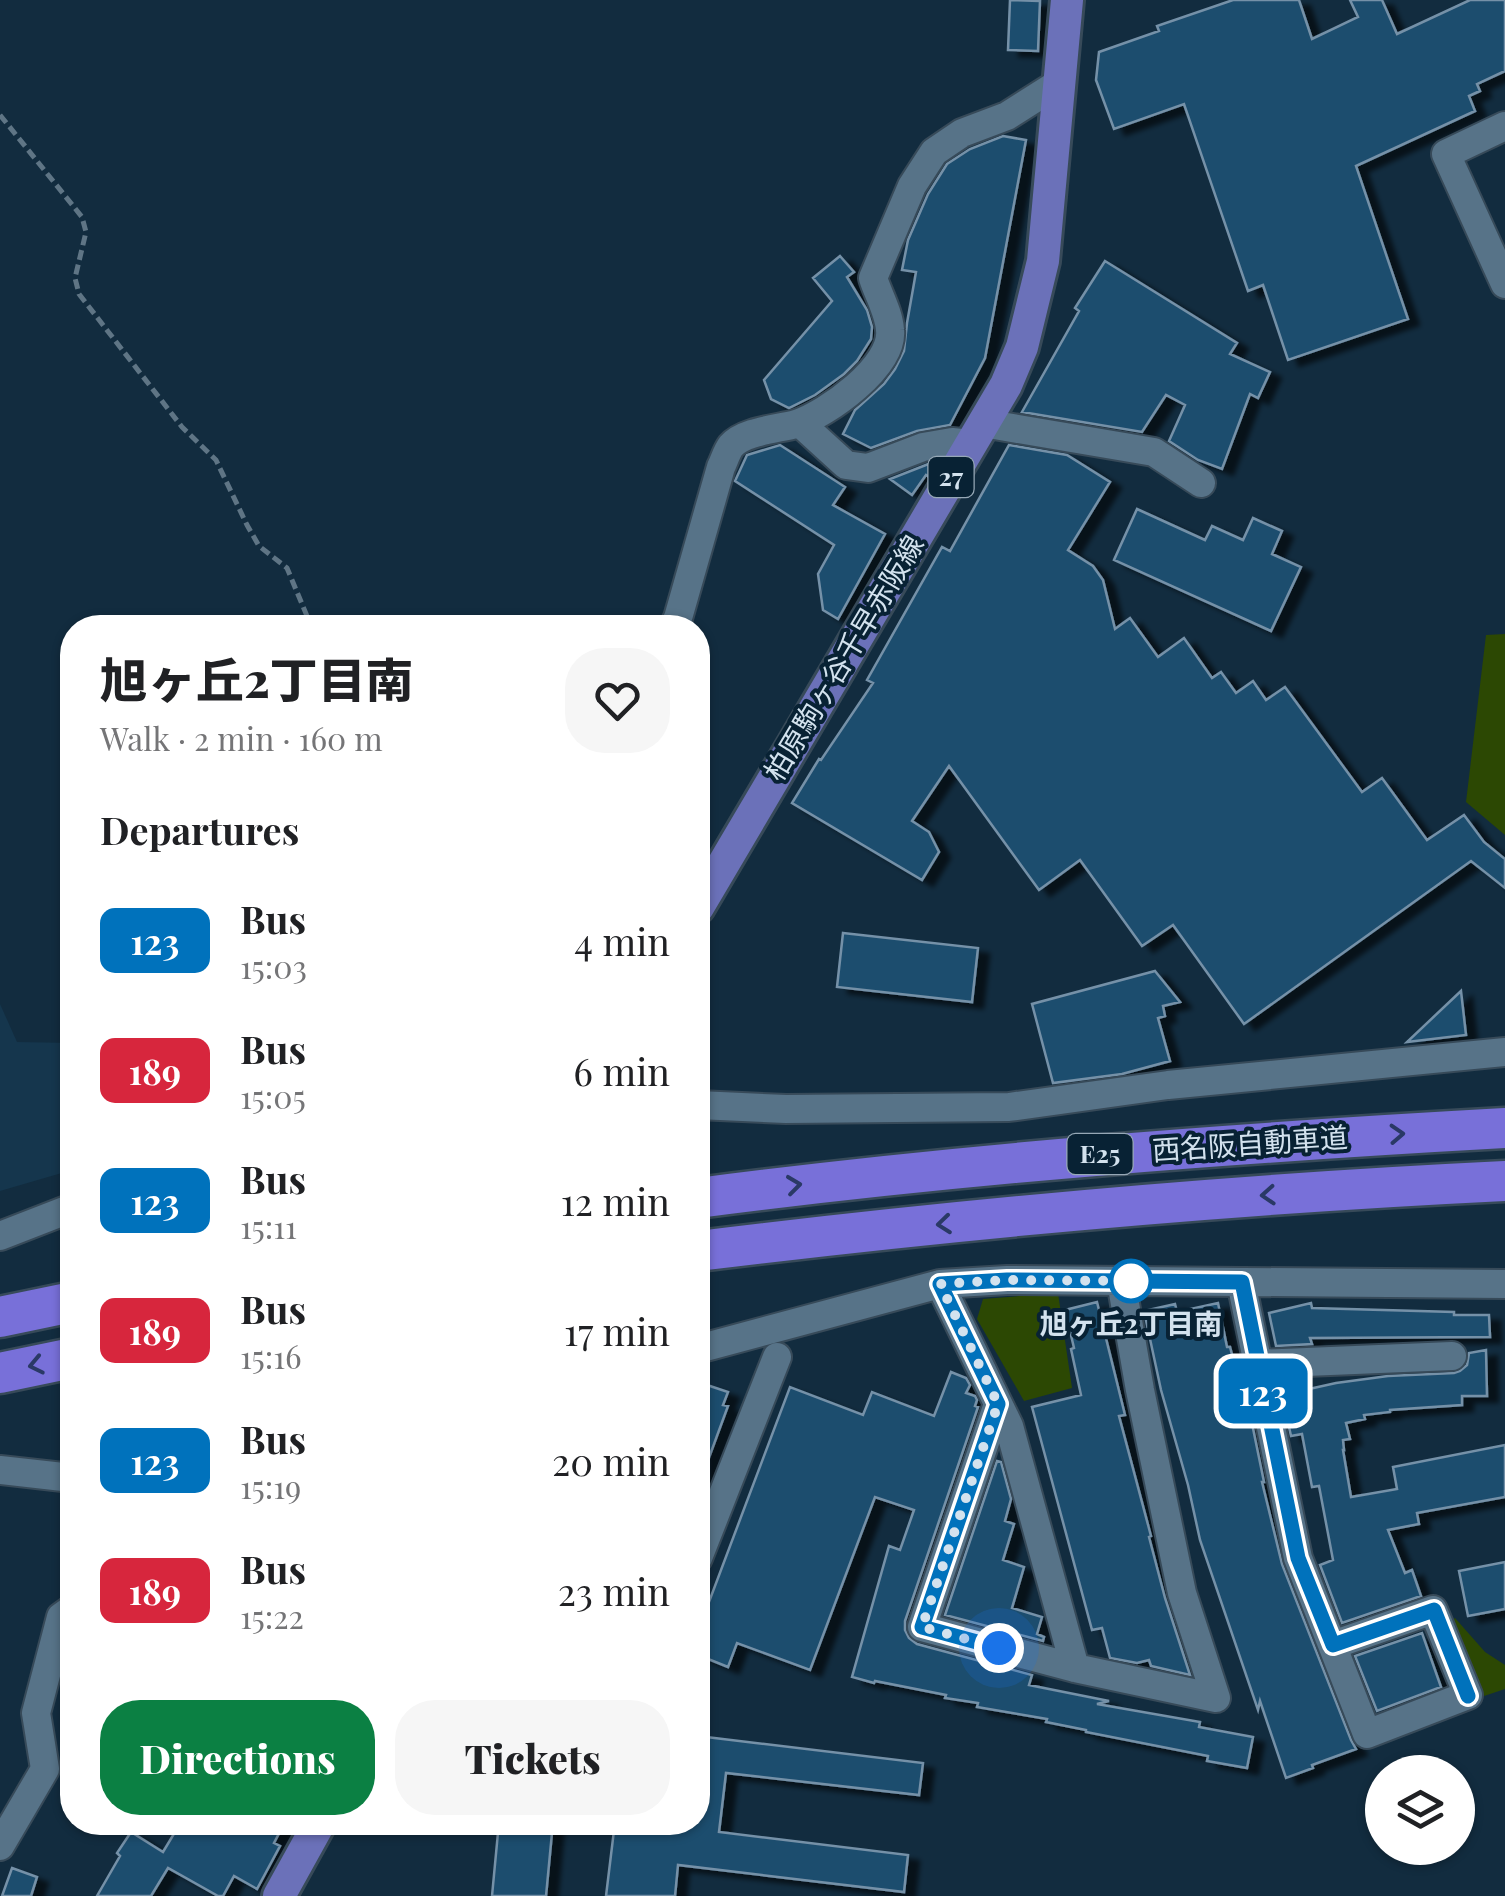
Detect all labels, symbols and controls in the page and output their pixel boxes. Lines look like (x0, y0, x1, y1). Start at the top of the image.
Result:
road number: 27 (928, 457, 974, 497)
street label: 柏原駒ヶ谷千早赤阪線 (755, 528, 931, 787)
text: 旭ヶ丘2丁目南 (100, 646, 414, 710)
button: heart (565, 648, 670, 753)
text: Walk · 2 min · 160 m (100, 716, 383, 759)
text: Departures (100, 804, 299, 855)
text: Bus (240, 893, 306, 944)
text: 4 min (574, 915, 670, 966)
text: 123 (131, 917, 179, 964)
text: 15:03 (240, 944, 307, 987)
text: Bus (240, 1023, 306, 1074)
text: 6 min (573, 1045, 670, 1096)
text: 189 (129, 1047, 181, 1094)
text: 15:05 (240, 1074, 306, 1117)
street label: 西名阪自動車道 (1151, 1117, 1349, 1168)
one-way arrow (1389, 1124, 1405, 1145)
road number: E25 (1068, 1134, 1132, 1174)
text: Bus (240, 1153, 306, 1204)
text: 12 min (561, 1175, 670, 1226)
one-way arrow (786, 1176, 803, 1197)
text: 123 (131, 1177, 179, 1224)
one-way arrow (1260, 1184, 1276, 1205)
text: 15:11 (240, 1204, 297, 1247)
one-way arrow (936, 1212, 952, 1234)
marker: 旭ヶ丘2丁目南 (1110, 1260, 1152, 1302)
text: Bus (240, 1283, 306, 1334)
place label: 旭ヶ丘2丁目南 (1040, 1304, 1222, 1341)
text: 17 min (564, 1305, 670, 1356)
text: 189 (129, 1307, 181, 1354)
text: 15:16 (240, 1334, 302, 1377)
one-way arrow (28, 1353, 45, 1374)
line badge: 123 (1206, 1358, 1320, 1424)
text: 123 (1239, 1368, 1287, 1415)
text: Bus (240, 1413, 306, 1464)
text: 20 min (552, 1435, 670, 1486)
text: 123 (131, 1437, 179, 1484)
text: 15:19 (240, 1464, 301, 1507)
text: Bus (240, 1543, 306, 1594)
text: 23 min (558, 1565, 670, 1616)
text: 189 (129, 1567, 181, 1614)
text: 15:22 (240, 1594, 304, 1637)
your location (974, 1623, 1024, 1673)
button: Directions (100, 1700, 375, 1815)
button: Tickets (395, 1700, 670, 1815)
map controls (1365, 1755, 1475, 1865)
button: layers (1365, 1755, 1475, 1865)

